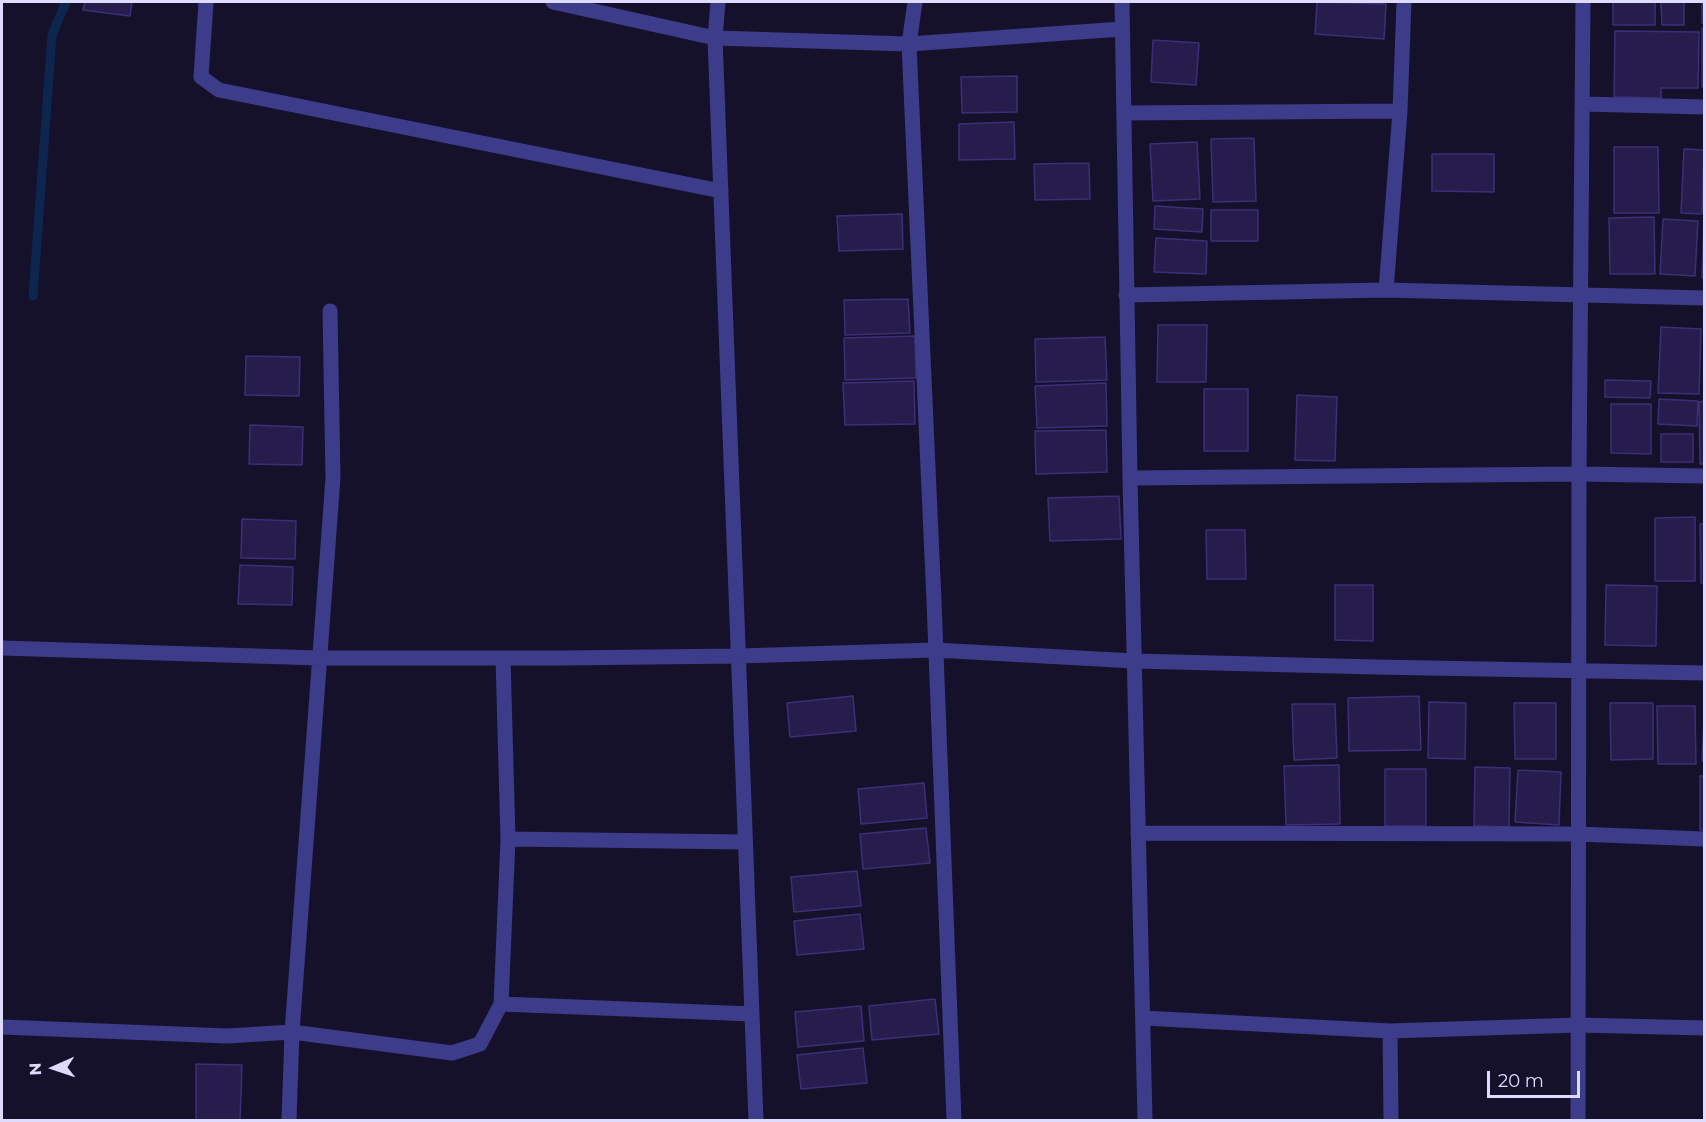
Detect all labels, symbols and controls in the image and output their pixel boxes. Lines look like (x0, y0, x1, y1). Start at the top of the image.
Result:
north arrow (24, 1038, 84, 1098)
scale bar (1490, 1059, 1583, 1097)
text: N (26, 1062, 45, 1076)
text: 20 m (1498, 1070, 1544, 1092)

